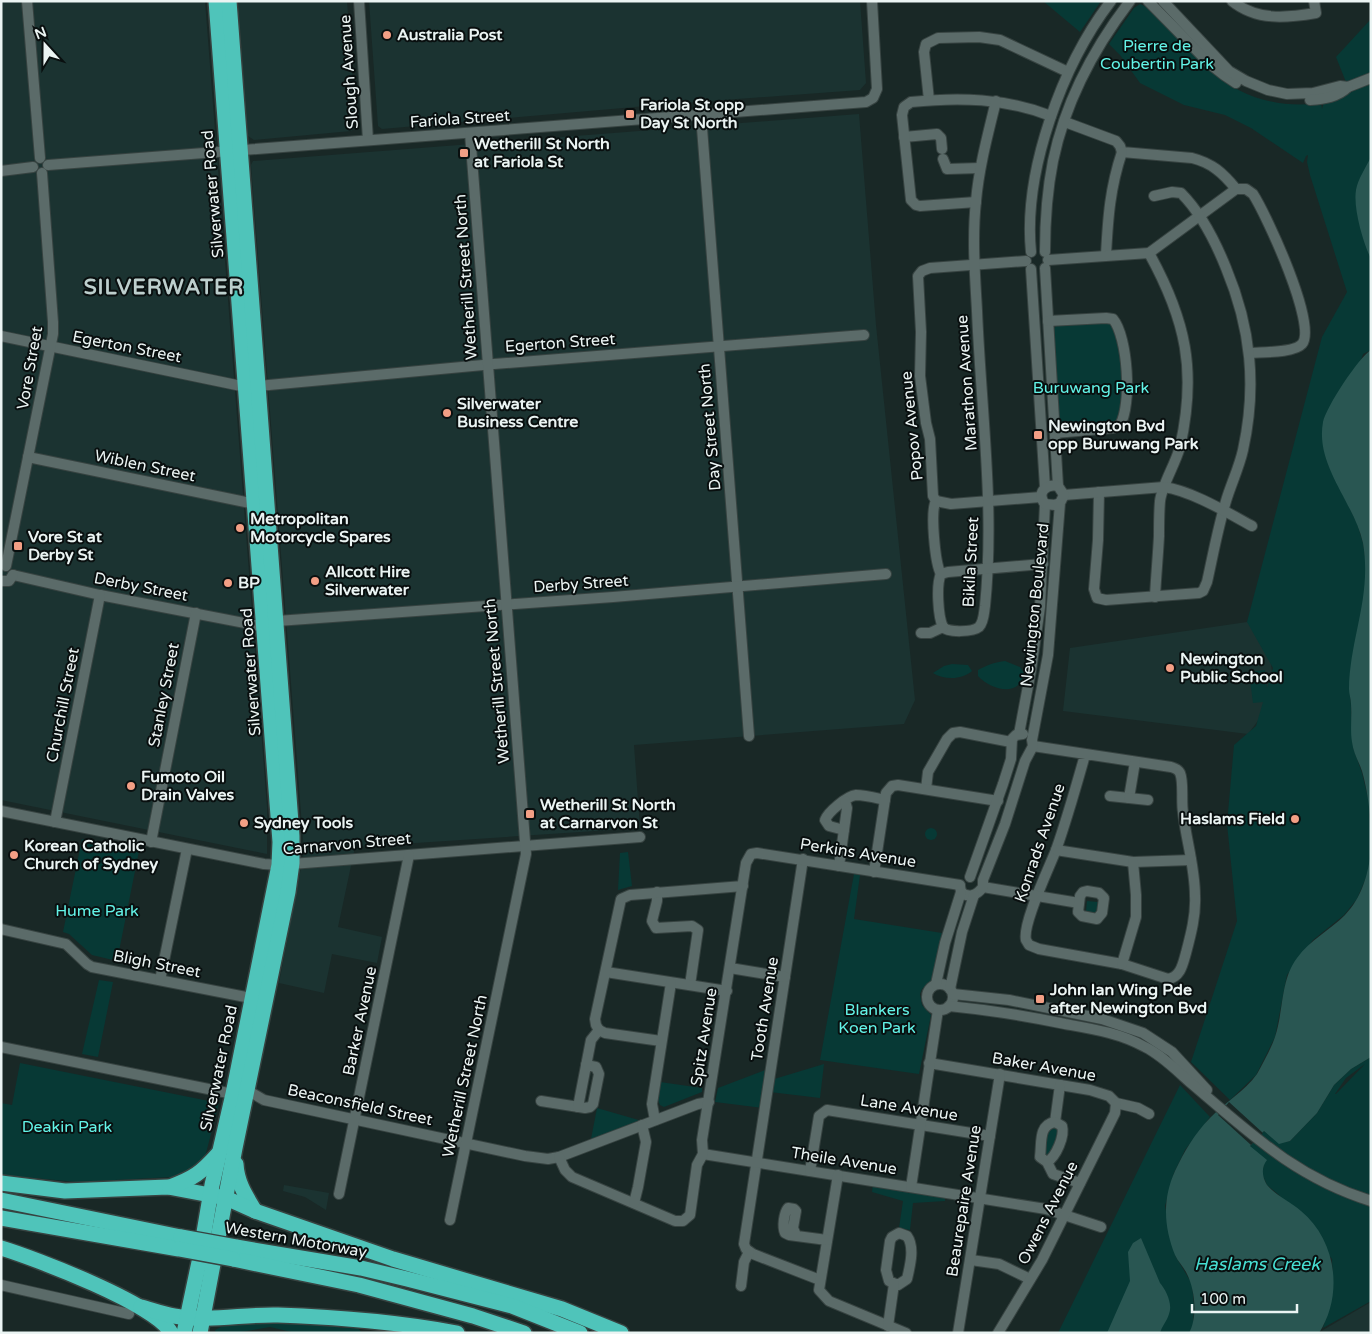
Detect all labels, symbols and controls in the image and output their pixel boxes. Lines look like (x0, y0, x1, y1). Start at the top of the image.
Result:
street label: Slough Avenue (335, 14, 363, 130)
north arrow (20, 20, 70, 70)
text: N (32, 23, 49, 43)
place label: Australia Post (397, 25, 503, 45)
marker: Australia Post (381, 29, 393, 41)
park label: Pierre de Coubertin Park (1100, 36, 1214, 74)
place label: Fariola St opp Day St North (640, 95, 744, 133)
street label: Fariola Street (409, 106, 511, 132)
marker: Fariola St opp Day St North (624, 108, 636, 120)
street label: Silverwater Road (197, 129, 229, 259)
place label: Wetherill St North at Fariola St (474, 134, 610, 172)
marker: Wetherill St North at Fariola St (458, 147, 470, 159)
street label: Wetherill Street North (450, 194, 482, 360)
district label: SILVERWATER (84, 275, 244, 300)
street label: Marathon Avenue (952, 314, 982, 452)
street label: Vore Street (13, 325, 47, 411)
street label: Egerton Street (71, 327, 183, 367)
street label: Egerton Street (504, 329, 616, 357)
street label: Day Street North (694, 363, 726, 491)
street label: Popov Avenue (896, 370, 928, 482)
park label: Buruwang Park (1033, 378, 1149, 398)
place label: Silverwater Business Centre (457, 394, 578, 432)
marker: Silverwater Business Centre (441, 407, 453, 419)
place label: Newington Bvd opp Buruwang Park (1048, 416, 1199, 454)
marker: Newington Bvd opp Buruwang Park (1032, 429, 1044, 441)
street label: Wiblen Street (93, 446, 197, 486)
place label: Metropolitan Motorcycle Spares (250, 509, 391, 547)
street label: Bikila Street (959, 516, 983, 608)
marker: Metropolitan Motorcycle Spares (234, 522, 246, 534)
street label: Newington Boulevard (1016, 522, 1054, 688)
place label: Vore St at Derby St (28, 527, 103, 565)
marker: Vore St at Derby St (12, 540, 24, 552)
place label: Allcott Hire Silverwater (325, 562, 410, 600)
street label: Derby Street (92, 568, 190, 606)
street label: Derby Street (533, 571, 629, 597)
place label: BP (238, 573, 260, 593)
marker: Allcott Hire Silverwater (309, 575, 321, 587)
marker: BP (222, 577, 234, 589)
street label: Wetherill Street North (480, 597, 514, 765)
street label: Silverwater Road (237, 607, 265, 737)
street label: Stanley Street (144, 641, 184, 749)
street label: Churchill Street (42, 646, 84, 764)
place label: Newington Public School (1180, 649, 1283, 687)
marker: Newington Public School (1164, 662, 1176, 674)
place label: Fumoto Oil Drain Valves (141, 767, 235, 805)
marker: Fumoto Oil Drain Valves (125, 780, 137, 792)
street label: Konrads Avenue (1010, 781, 1070, 905)
place label: Wetherill St North at Carnarvon St (540, 795, 676, 833)
marker: Wetherill St North at Carnarvon St (524, 808, 536, 820)
place label: Haslams Field (1180, 809, 1285, 829)
place label: Sydney Tools (254, 813, 354, 833)
marker: Haslams Field (1289, 813, 1301, 825)
marker: Sydney Tools (238, 817, 250, 829)
street label: Carnarvon Street (282, 828, 412, 860)
street label: Perkins Avenue (799, 834, 917, 872)
place label: Korean Catholic Church of Sydney (24, 836, 158, 874)
marker: Korean Catholic Church of Sydney (8, 849, 20, 861)
park label: Hume Park (55, 901, 139, 921)
street label: Bligh Street (112, 946, 202, 982)
street label: Tooth Avenue (747, 955, 783, 1063)
street label: Barker Avenue (339, 964, 381, 1078)
place label: John Ian Wing Pde after Newington Bvd (1049, 980, 1207, 1018)
street label: Spitz Avenue (686, 986, 722, 1088)
street label: Wetherill Street North (438, 993, 492, 1159)
marker: John Ian Wing Pde after Newington Bvd (1034, 993, 1046, 1005)
park label: Blankers Koen Park (838, 1000, 916, 1038)
street label: Silverwater Road (196, 1003, 242, 1133)
street label: Baker Avenue (990, 1048, 1098, 1086)
street label: Beaconsfield Street (286, 1080, 434, 1130)
street label: Lane Avenue (859, 1090, 959, 1126)
park label: Deakin Park (22, 1117, 113, 1137)
street label: Beaurepaire Avenue (942, 1124, 986, 1278)
street label: Theile Avenue (790, 1143, 898, 1179)
street label: Owens Avenue (1013, 1158, 1083, 1268)
street label: Western Motorway (223, 1218, 369, 1262)
water label: Haslams Creek (1194, 1253, 1321, 1275)
scale bar (1192, 1282, 1297, 1314)
text: 100 m (1200, 1290, 1246, 1308)

